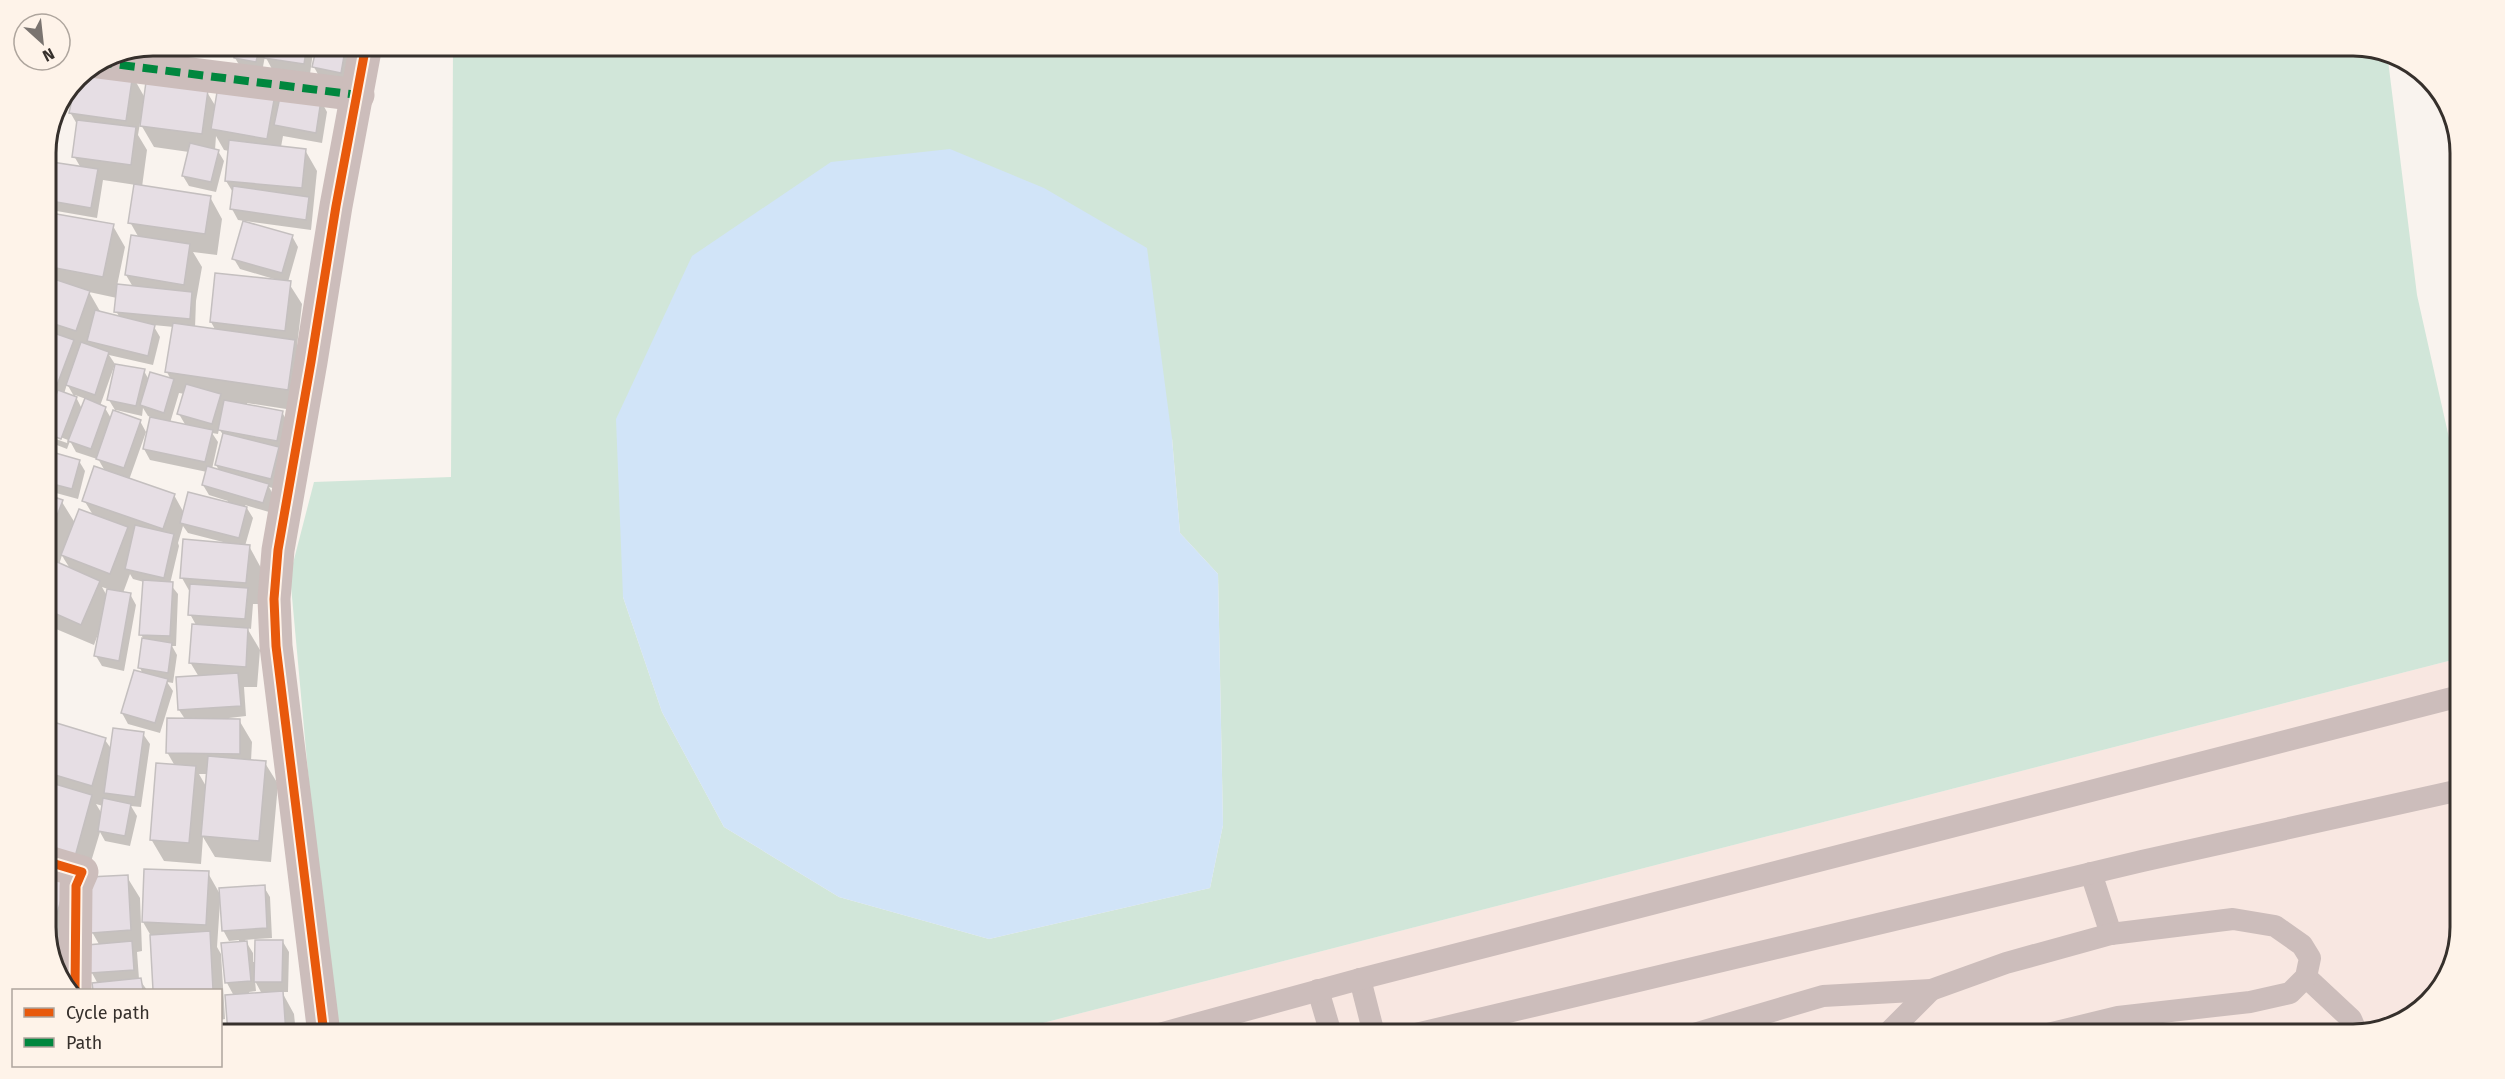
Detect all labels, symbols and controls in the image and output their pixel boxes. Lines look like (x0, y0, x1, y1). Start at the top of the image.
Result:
north arrow (12, 12, 72, 72)
text: N (40, 44, 58, 66)
legend (12, 989, 222, 1067)
text: Cycle path (66, 1002, 150, 1024)
text: Path (66, 1032, 102, 1054)

